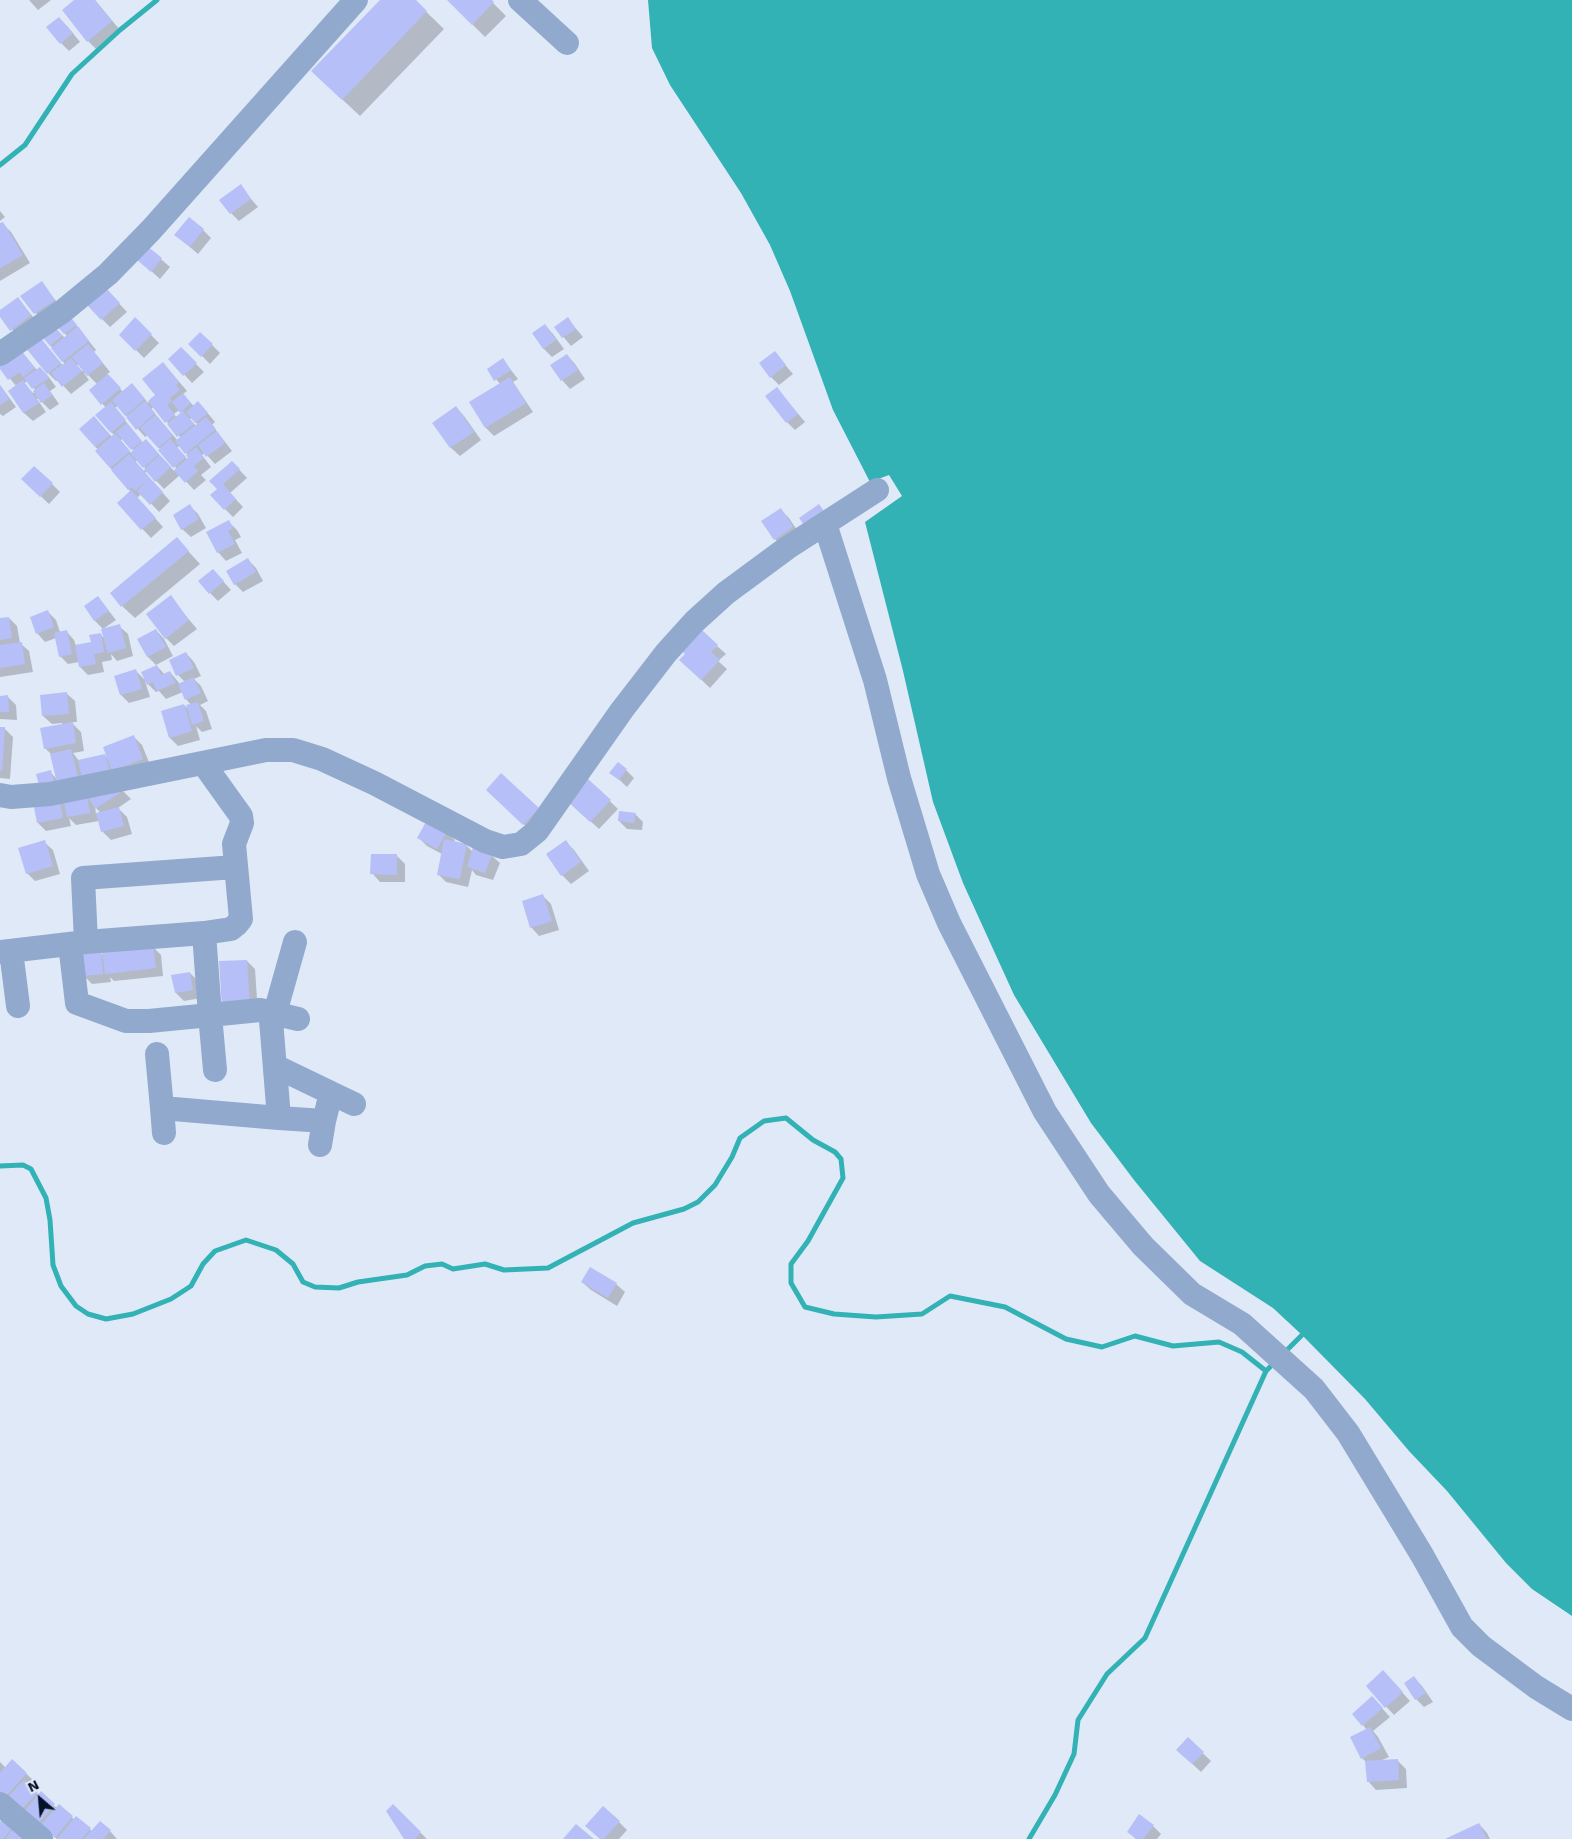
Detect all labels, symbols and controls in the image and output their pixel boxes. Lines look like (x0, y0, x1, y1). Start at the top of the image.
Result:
north arrow (15, 1774, 65, 1824)
text: N (25, 1776, 41, 1795)

